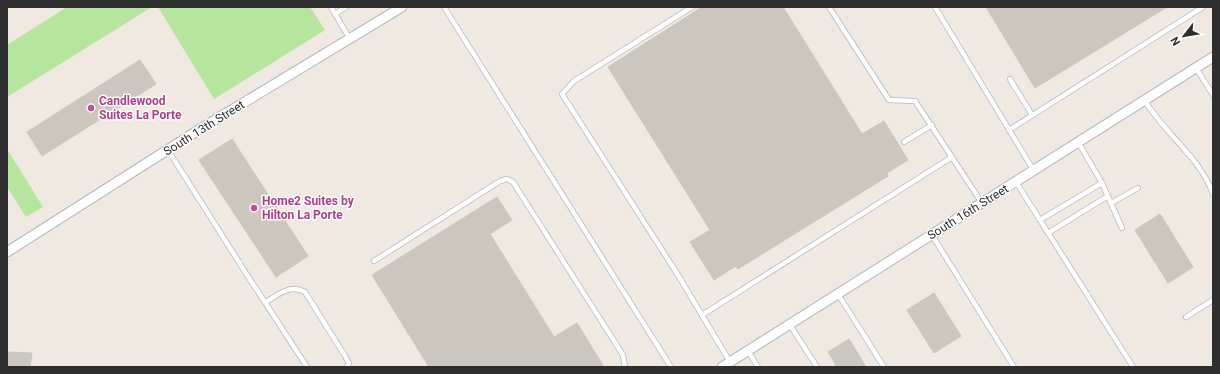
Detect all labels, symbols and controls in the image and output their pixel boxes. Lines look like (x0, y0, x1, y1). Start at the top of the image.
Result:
north arrow (1164, 16, 1204, 56)
text: N (1168, 34, 1183, 48)
place label: Candlewood Suites La Porte (99, 94, 182, 122)
street label: South 13th Street (161, 97, 247, 159)
marker: Candlewood Suites La Porte (86, 103, 96, 113)
street label: South 16th Street (925, 181, 1011, 243)
place label: Home2 Suites by Hilton La Porte (262, 194, 355, 222)
marker: Home2 Suites by Hilton La Porte (249, 203, 259, 213)

